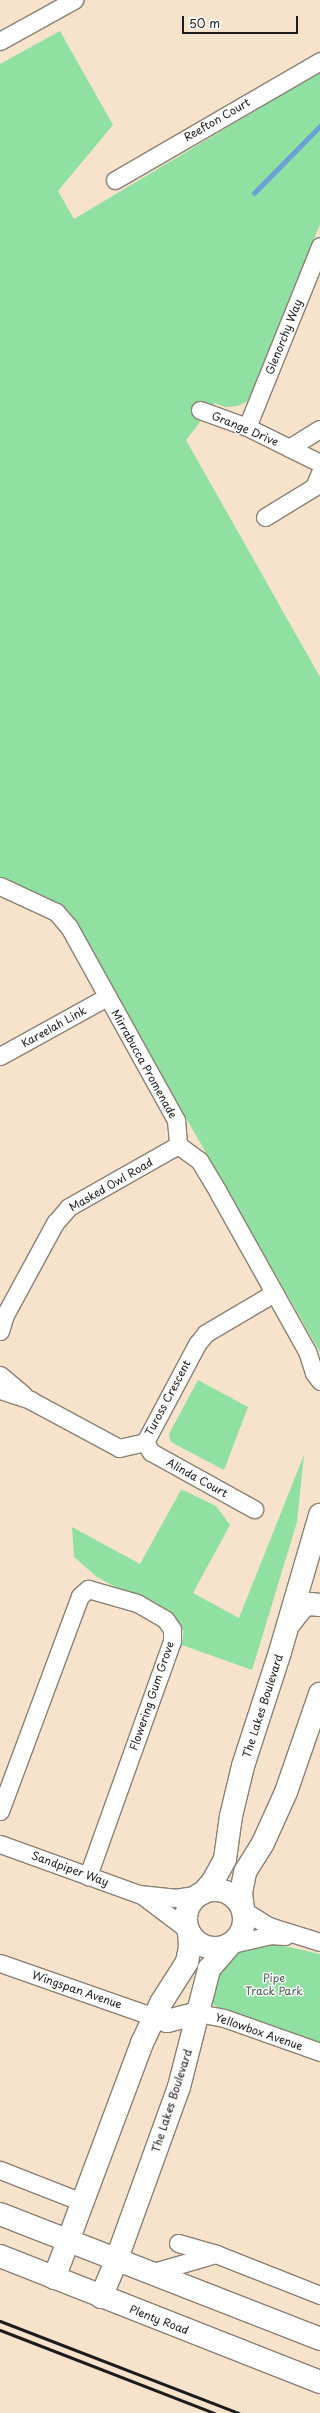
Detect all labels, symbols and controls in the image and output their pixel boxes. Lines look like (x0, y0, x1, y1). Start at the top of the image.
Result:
scale bar (184, 8, 300, 34)
text: 50 m (189, 14, 220, 32)
street label: Reefton Court (181, 96, 253, 144)
street label: Glenorchy Way (263, 297, 305, 377)
street label: Grange Drive (210, 409, 280, 449)
street label: Kareelah Link (19, 1004, 89, 1050)
street label: Mirrabucca Promenade (108, 1007, 180, 1121)
street label: Masked Owl Road (67, 1156, 155, 1214)
street label: Tuross Crescent (142, 1358, 194, 1438)
street label: Alinda Court (164, 1456, 230, 1500)
street label: Flowering Gum Grove (127, 1639, 177, 1753)
street label: The Lakes Boulevard (240, 1652, 286, 1760)
street label: Sandpiper Way (29, 1849, 111, 1889)
street label: Wingspan Avenue (31, 1969, 123, 2011)
park label: Pipe Track Park (245, 1972, 303, 1998)
street label: Yellowbox Avenue (213, 2011, 305, 2053)
street label: The Lakes Boulevard (149, 2047, 195, 2155)
street label: Plenty Road (127, 2303, 191, 2337)

